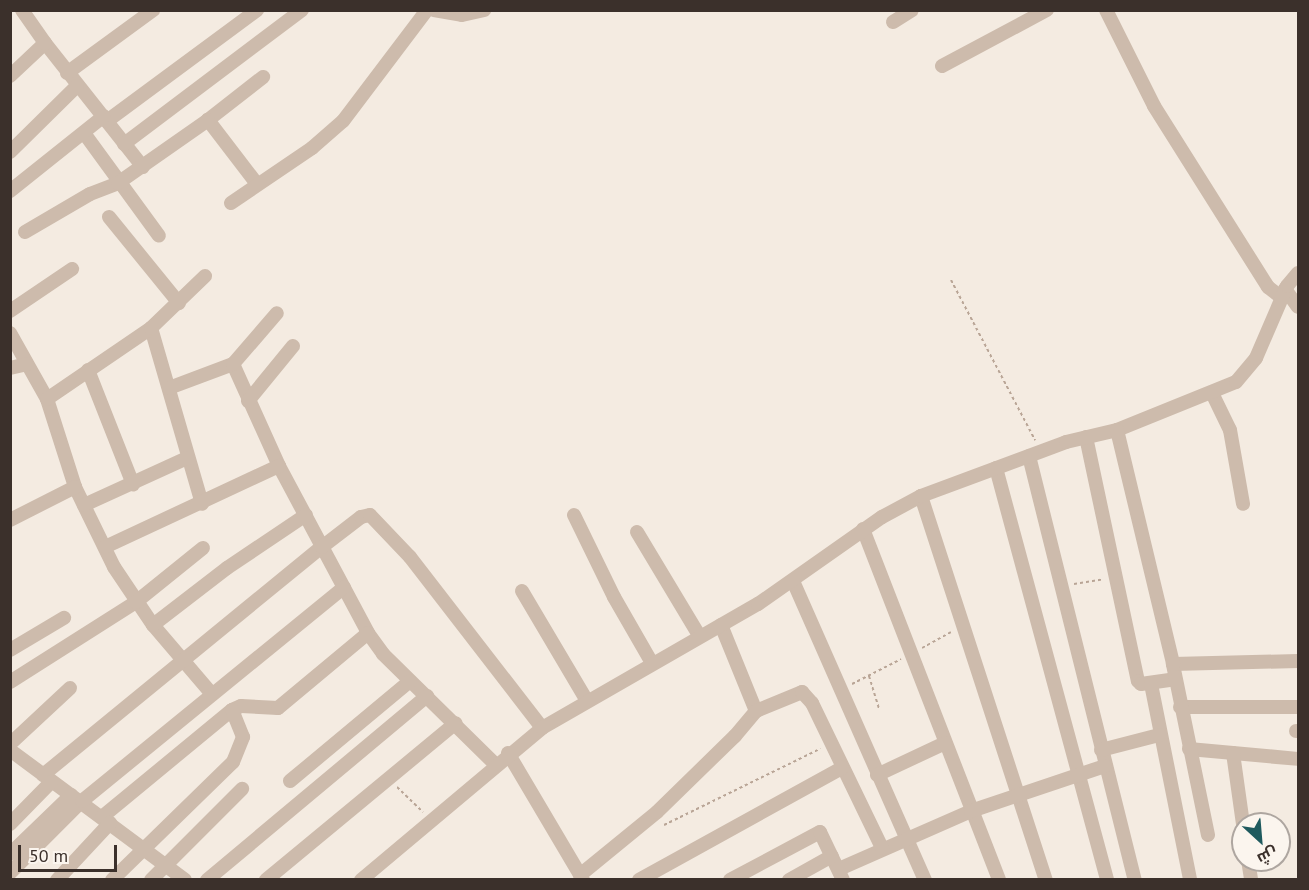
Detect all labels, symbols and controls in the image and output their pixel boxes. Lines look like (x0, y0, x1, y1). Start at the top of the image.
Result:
north arrow (1231, 812, 1291, 872)
scale bar (21, 833, 120, 871)
text: ش (1254, 843, 1282, 870)
text: 50 m (29, 844, 68, 867)

